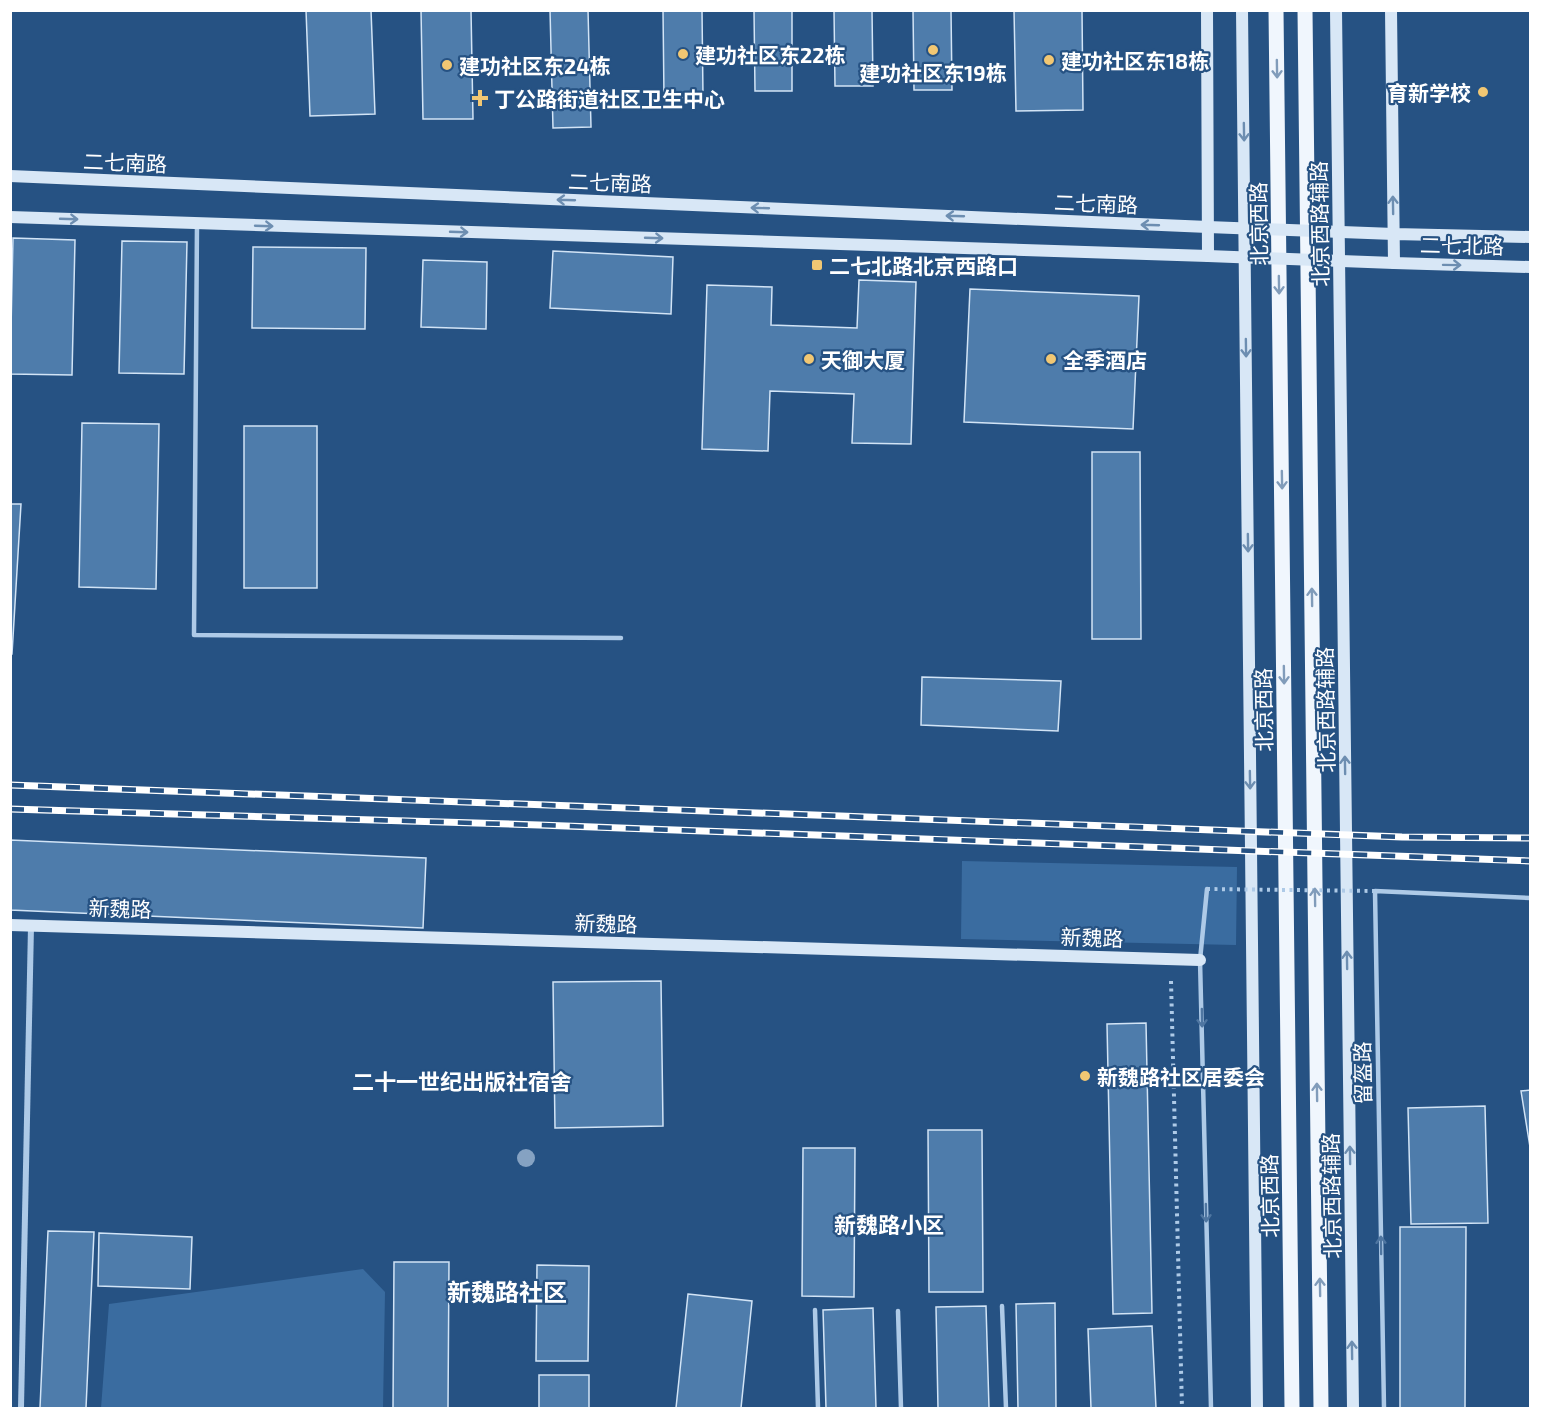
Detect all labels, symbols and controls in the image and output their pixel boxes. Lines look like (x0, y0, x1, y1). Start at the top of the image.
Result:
place label: 建功社区东22栋 (695, 42, 845, 67)
marker: 建功社区东19栋 (926, 43, 940, 57)
marker: 建功社区东22栋 (676, 47, 690, 61)
place label: 建功社区东18栋 (1061, 48, 1209, 73)
place label: 建功社区东24栋 (459, 53, 611, 78)
marker: 建功社区东18栋 (1042, 53, 1056, 67)
marker: 建功社区东24栋 (440, 58, 454, 72)
one-way arrow (1271, 58, 1283, 78)
place label: 建功社区东19栋 (859, 60, 1007, 85)
place label: 育新学校 (1387, 80, 1471, 105)
marker: 育新学校 (1476, 85, 1490, 99)
place label: 丁公路街道社区卫生中心 (494, 86, 725, 111)
marker: 丁公路街道社区卫生中心 (471, 89, 489, 107)
one-way arrow (1238, 121, 1249, 141)
street label: 二七南路 (83, 148, 167, 176)
street label: 北京西路辅路 (1305, 161, 1333, 287)
street label: 二七南路 (568, 168, 652, 196)
street label: 北京西路 (1245, 182, 1271, 266)
street label: 二七南路 (1054, 189, 1138, 217)
one-way arrow (556, 194, 576, 205)
one-way arrow (1387, 195, 1399, 215)
one-way arrow (751, 203, 771, 214)
one-way arrow (946, 211, 966, 222)
one-way arrow (58, 214, 78, 225)
one-way arrow (1141, 219, 1160, 230)
one-way arrow (253, 220, 273, 231)
one-way arrow (448, 226, 468, 238)
street label: 二七北路 (1420, 232, 1504, 258)
one-way arrow (643, 233, 663, 244)
place label: 二七北路北京西路口 (829, 253, 1018, 278)
marker: 二七北路北京西路口 (810, 258, 824, 272)
one-way arrow (1442, 259, 1462, 270)
one-way arrow (1273, 274, 1285, 294)
one-way arrow (1240, 337, 1252, 357)
place label: 天御大厦 (821, 347, 905, 372)
place label: 全季酒店 (1063, 347, 1147, 372)
marker: 天御大厦 (802, 352, 816, 366)
marker: 全季酒店 (1044, 352, 1058, 366)
one-way arrow (1276, 469, 1287, 489)
one-way arrow (1242, 532, 1254, 552)
one-way arrow (1306, 588, 1318, 608)
street label: 北京西路辅路 (1311, 647, 1339, 773)
one-way arrow (1278, 664, 1290, 684)
street label: 北京西路 (1250, 668, 1276, 752)
one-way arrow (1339, 756, 1351, 776)
one-way arrow (1244, 769, 1256, 789)
one-way arrow (1309, 888, 1321, 908)
street label: 新魏路 (88, 894, 152, 922)
street label: 新魏路 (574, 909, 638, 937)
street label: 新魏路 (1060, 923, 1124, 951)
one-way arrow (1342, 951, 1353, 971)
one-way arrow (1196, 1008, 1208, 1028)
street label: 留盔路 (1349, 1041, 1375, 1105)
place label: 新魏路社区居委会 (1097, 1064, 1265, 1089)
district label: 二十一世纪出版社宿舍 (352, 1068, 572, 1094)
marker: 新魏路社区居委会 (1078, 1069, 1092, 1083)
one-way arrow (1312, 1083, 1323, 1103)
street label: 北京西路辅路 (1317, 1133, 1345, 1259)
one-way arrow (1344, 1146, 1356, 1166)
street label: 北京西路 (1256, 1154, 1282, 1238)
one-way arrow (1200, 1203, 1212, 1223)
district label: 新魏路小区 (834, 1211, 944, 1237)
one-way arrow (1376, 1236, 1387, 1256)
district label: 新魏路社区 (447, 1277, 567, 1306)
one-way arrow (1314, 1278, 1325, 1298)
one-way arrow (1346, 1341, 1358, 1361)

